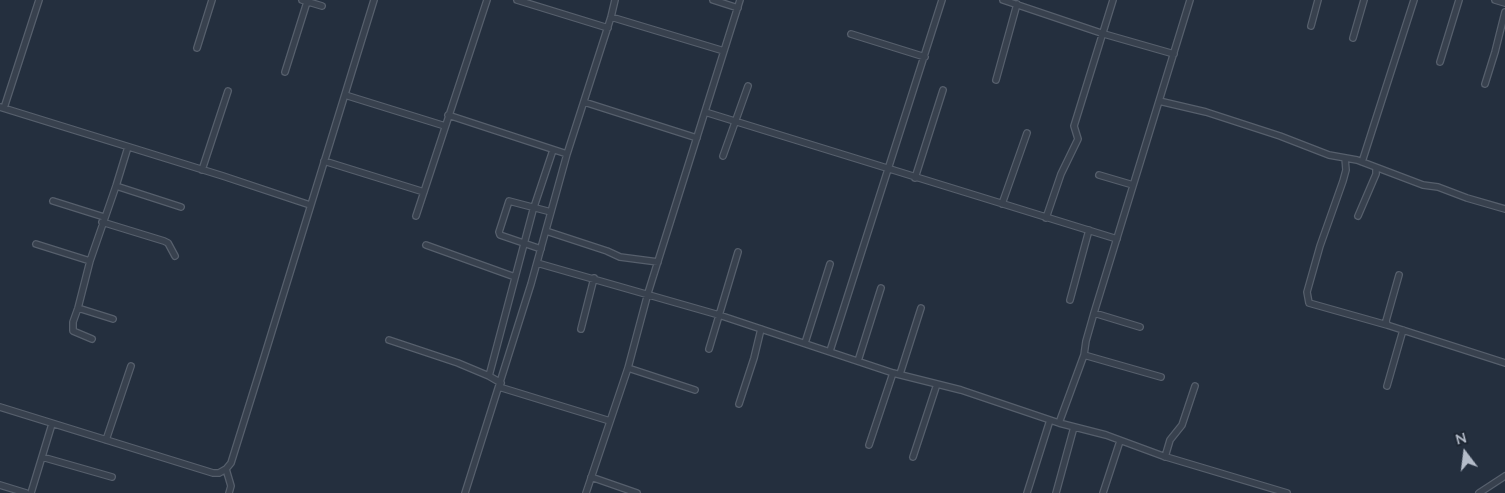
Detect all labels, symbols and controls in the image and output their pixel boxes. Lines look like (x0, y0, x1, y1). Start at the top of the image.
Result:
north arrow (1440, 428, 1490, 478)
text: N (1454, 428, 1468, 448)

